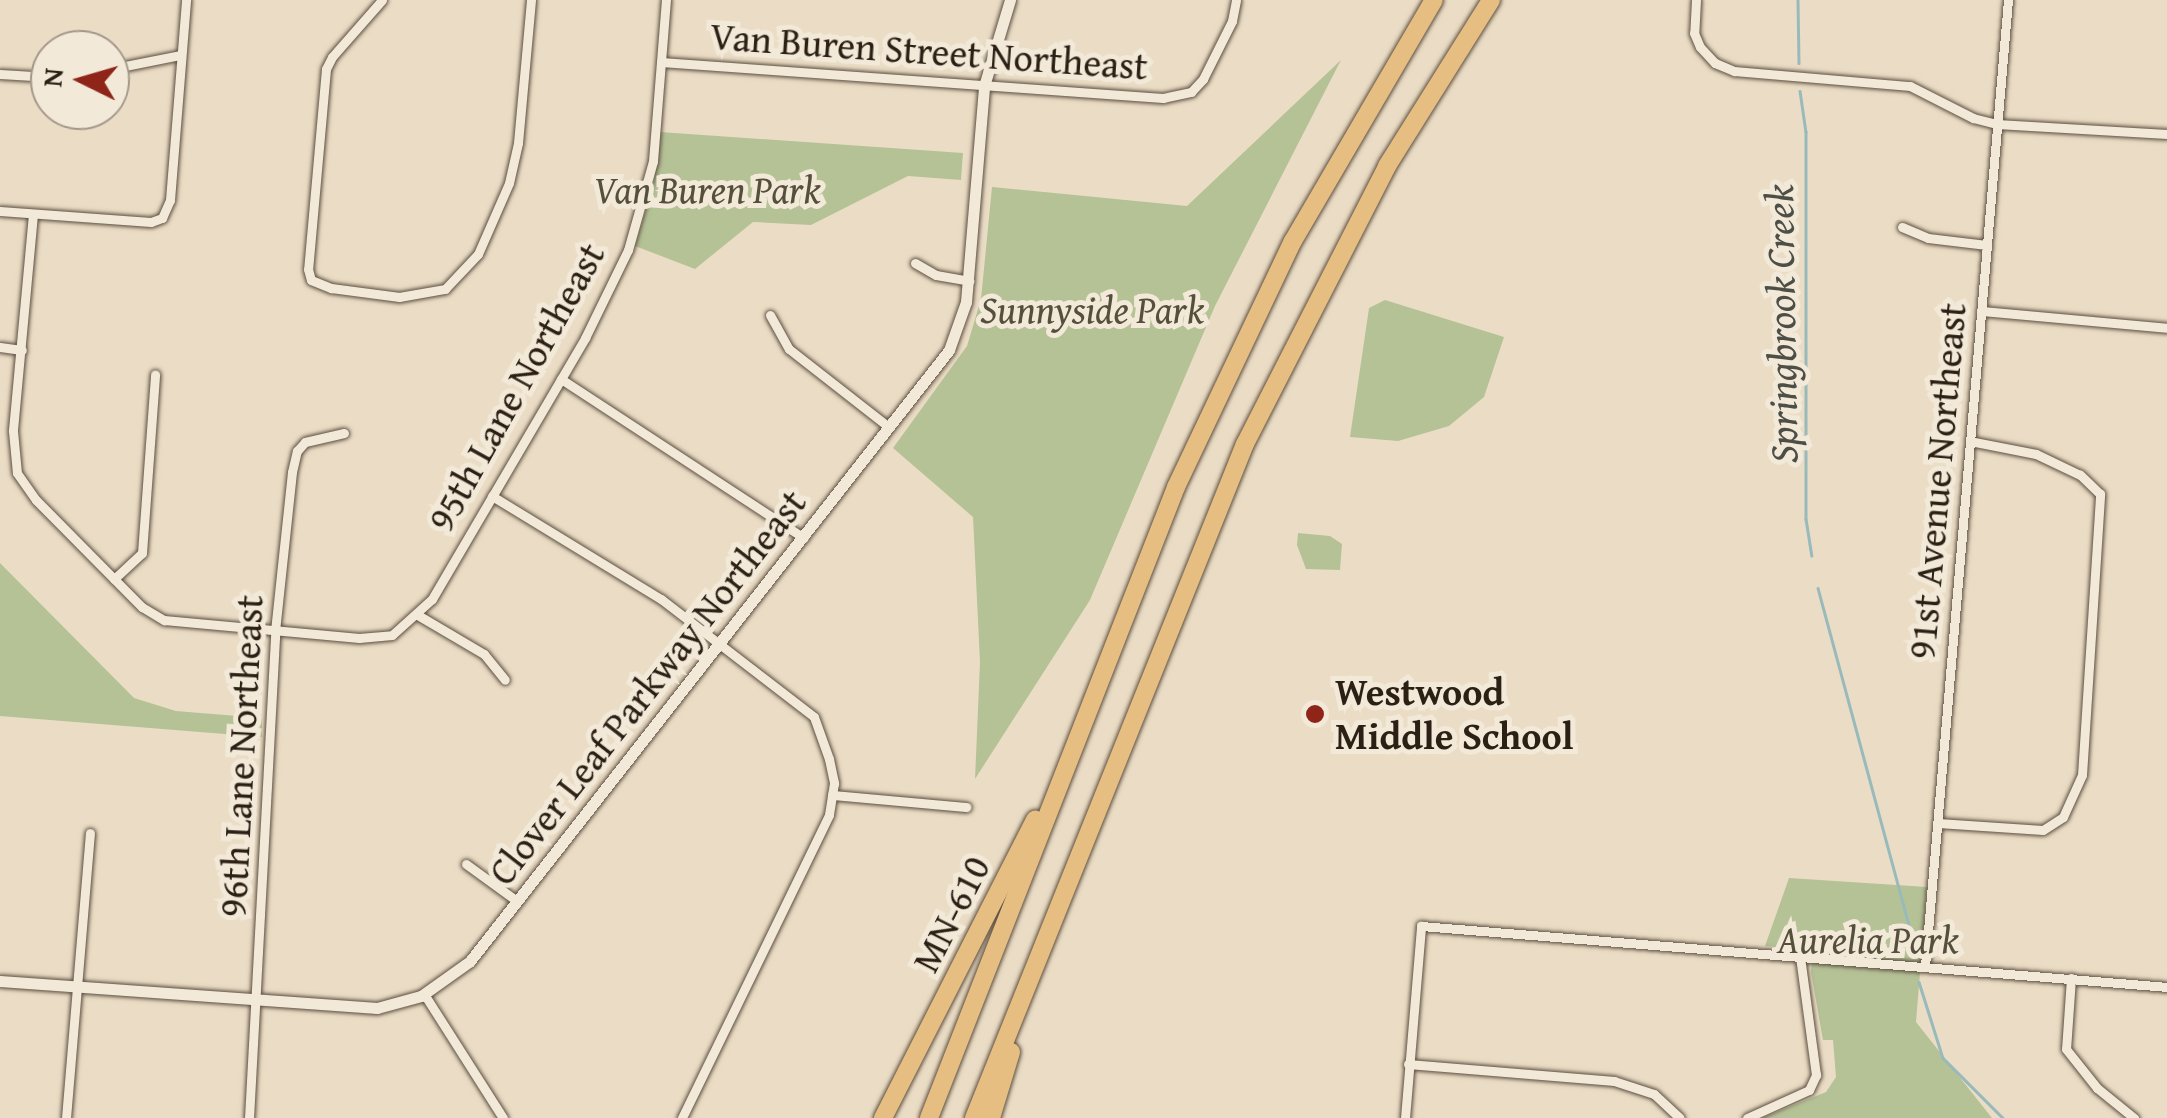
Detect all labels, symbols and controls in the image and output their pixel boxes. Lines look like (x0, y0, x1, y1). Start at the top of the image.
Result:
street label: Van Buren Street Northeast (709, 13, 1149, 89)
north arrow (30, 30, 130, 130)
text: N (30, 66, 73, 89)
park label: Van Buren Park (594, 167, 820, 213)
water label: Springbrook Creek (1755, 184, 1807, 464)
street label: 95th Lane Northeast (418, 235, 614, 539)
park label: Sunnyside Park (980, 287, 1204, 333)
street label: 91st Avenue Northeast (1899, 301, 1975, 661)
street label: Clover Leaf Parkway Northeast (479, 480, 815, 894)
street label: 96th Lane Northeast (210, 594, 272, 918)
place label: Westwood Middle School (1335, 669, 1573, 758)
marker: Westwood Middle School (1304, 703, 1326, 725)
street label: MN-610 (903, 848, 999, 980)
park label: Aurelia Park (1777, 917, 1959, 963)

